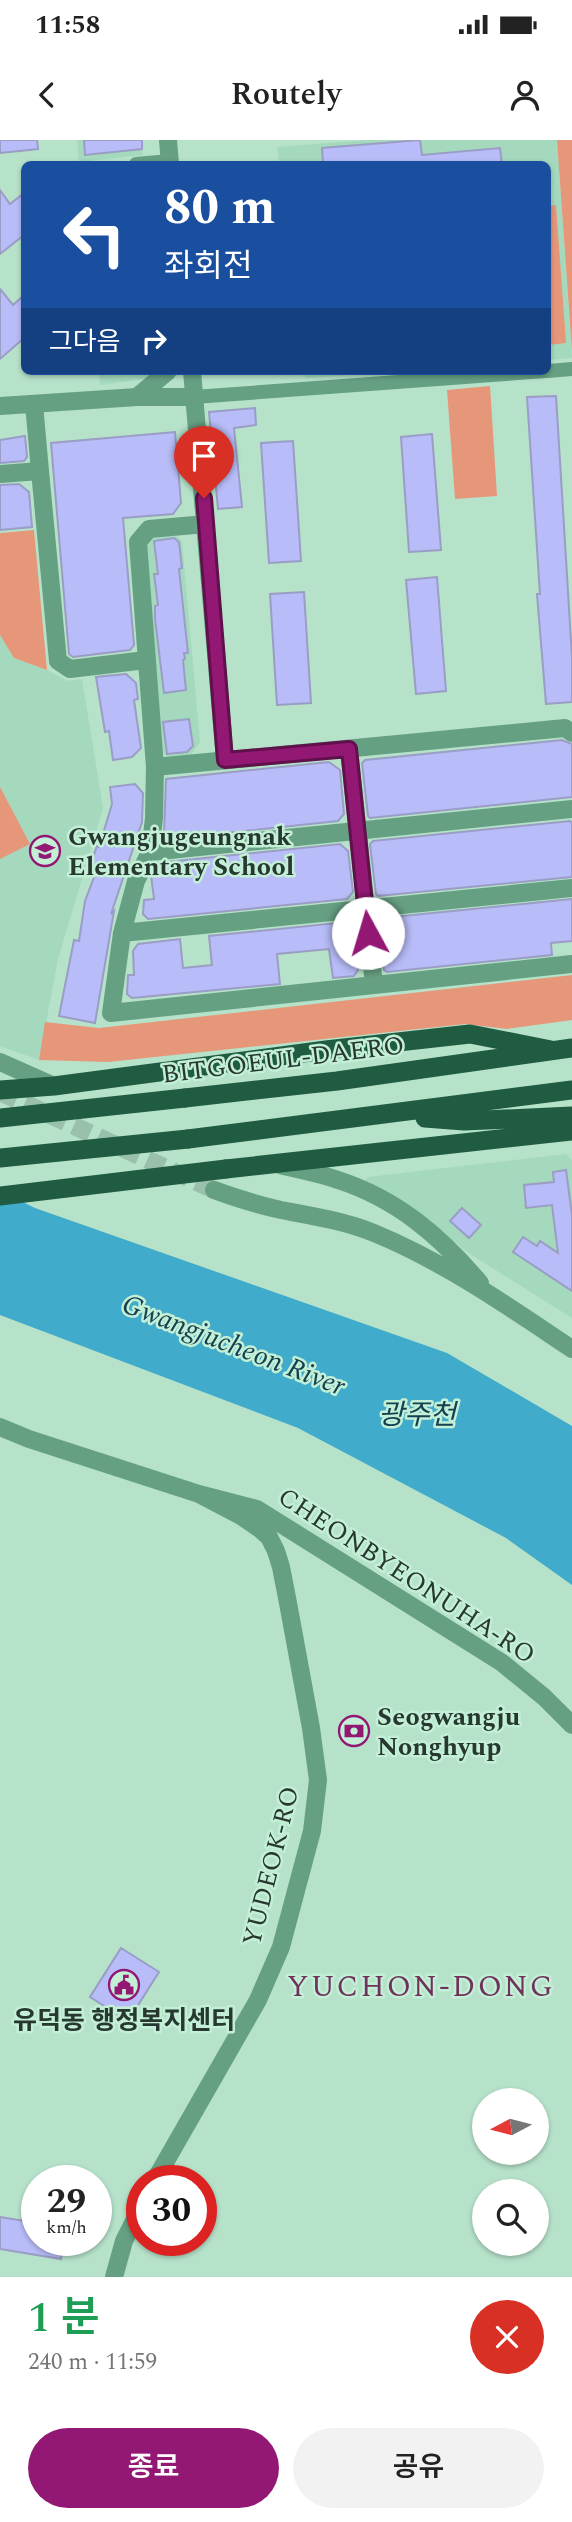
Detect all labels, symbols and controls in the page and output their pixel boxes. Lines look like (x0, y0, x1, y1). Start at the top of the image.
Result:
text: 11:58 (35, 5, 100, 45)
text: Routely (230, 70, 342, 119)
icon: back (28, 76, 66, 114)
icon: person (506, 76, 544, 114)
text: 80 m (164, 171, 275, 246)
icon: left (49, 189, 140, 280)
text: 좌회전 (164, 242, 252, 291)
text: 그다음 (49, 322, 121, 362)
icon: right (135, 322, 173, 360)
pin (174, 426, 234, 498)
icon: arrive (185, 437, 223, 475)
place label: Gwangjugeungnak Elementary School (68, 817, 294, 887)
school or university icon: Gwangjugeungnak Elementary School (28, 834, 62, 868)
position arrow (331, 896, 405, 970)
street label: BITGOEUL-DAERO (160, 1025, 407, 1095)
water label: Gwangjucheon River (116, 1283, 352, 1408)
water label: 광주천 (378, 1394, 459, 1437)
street label: CHEONBYEONUHA-RO (270, 1477, 543, 1674)
place label: Seogwangju Nonghyup (377, 1697, 520, 1767)
bank icon: Seogwangju Nonghyup (337, 1714, 371, 1748)
street label: YUDEOK-RO (232, 1782, 310, 1950)
district label: YUCHON-DONG (287, 1964, 555, 2010)
public building icon: 유덕동 행정복지센터 (107, 1968, 141, 2002)
place label: 유덕동 행정복지센터 (13, 2001, 235, 2041)
north arrow (472, 2088, 550, 2165)
map controls (472, 2088, 549, 2256)
speed limit sign: 30 (126, 2165, 217, 2256)
text: 29 (47, 2175, 86, 2228)
button: search (472, 2179, 549, 2256)
text: km/h (46, 2214, 87, 2241)
text: 1 분 (28, 2287, 100, 2350)
button: close (470, 2300, 544, 2374)
text: 240 m · 11:59 (28, 2345, 157, 2380)
button: 종료 (28, 2428, 279, 2508)
button: 공유 (293, 2428, 544, 2508)

